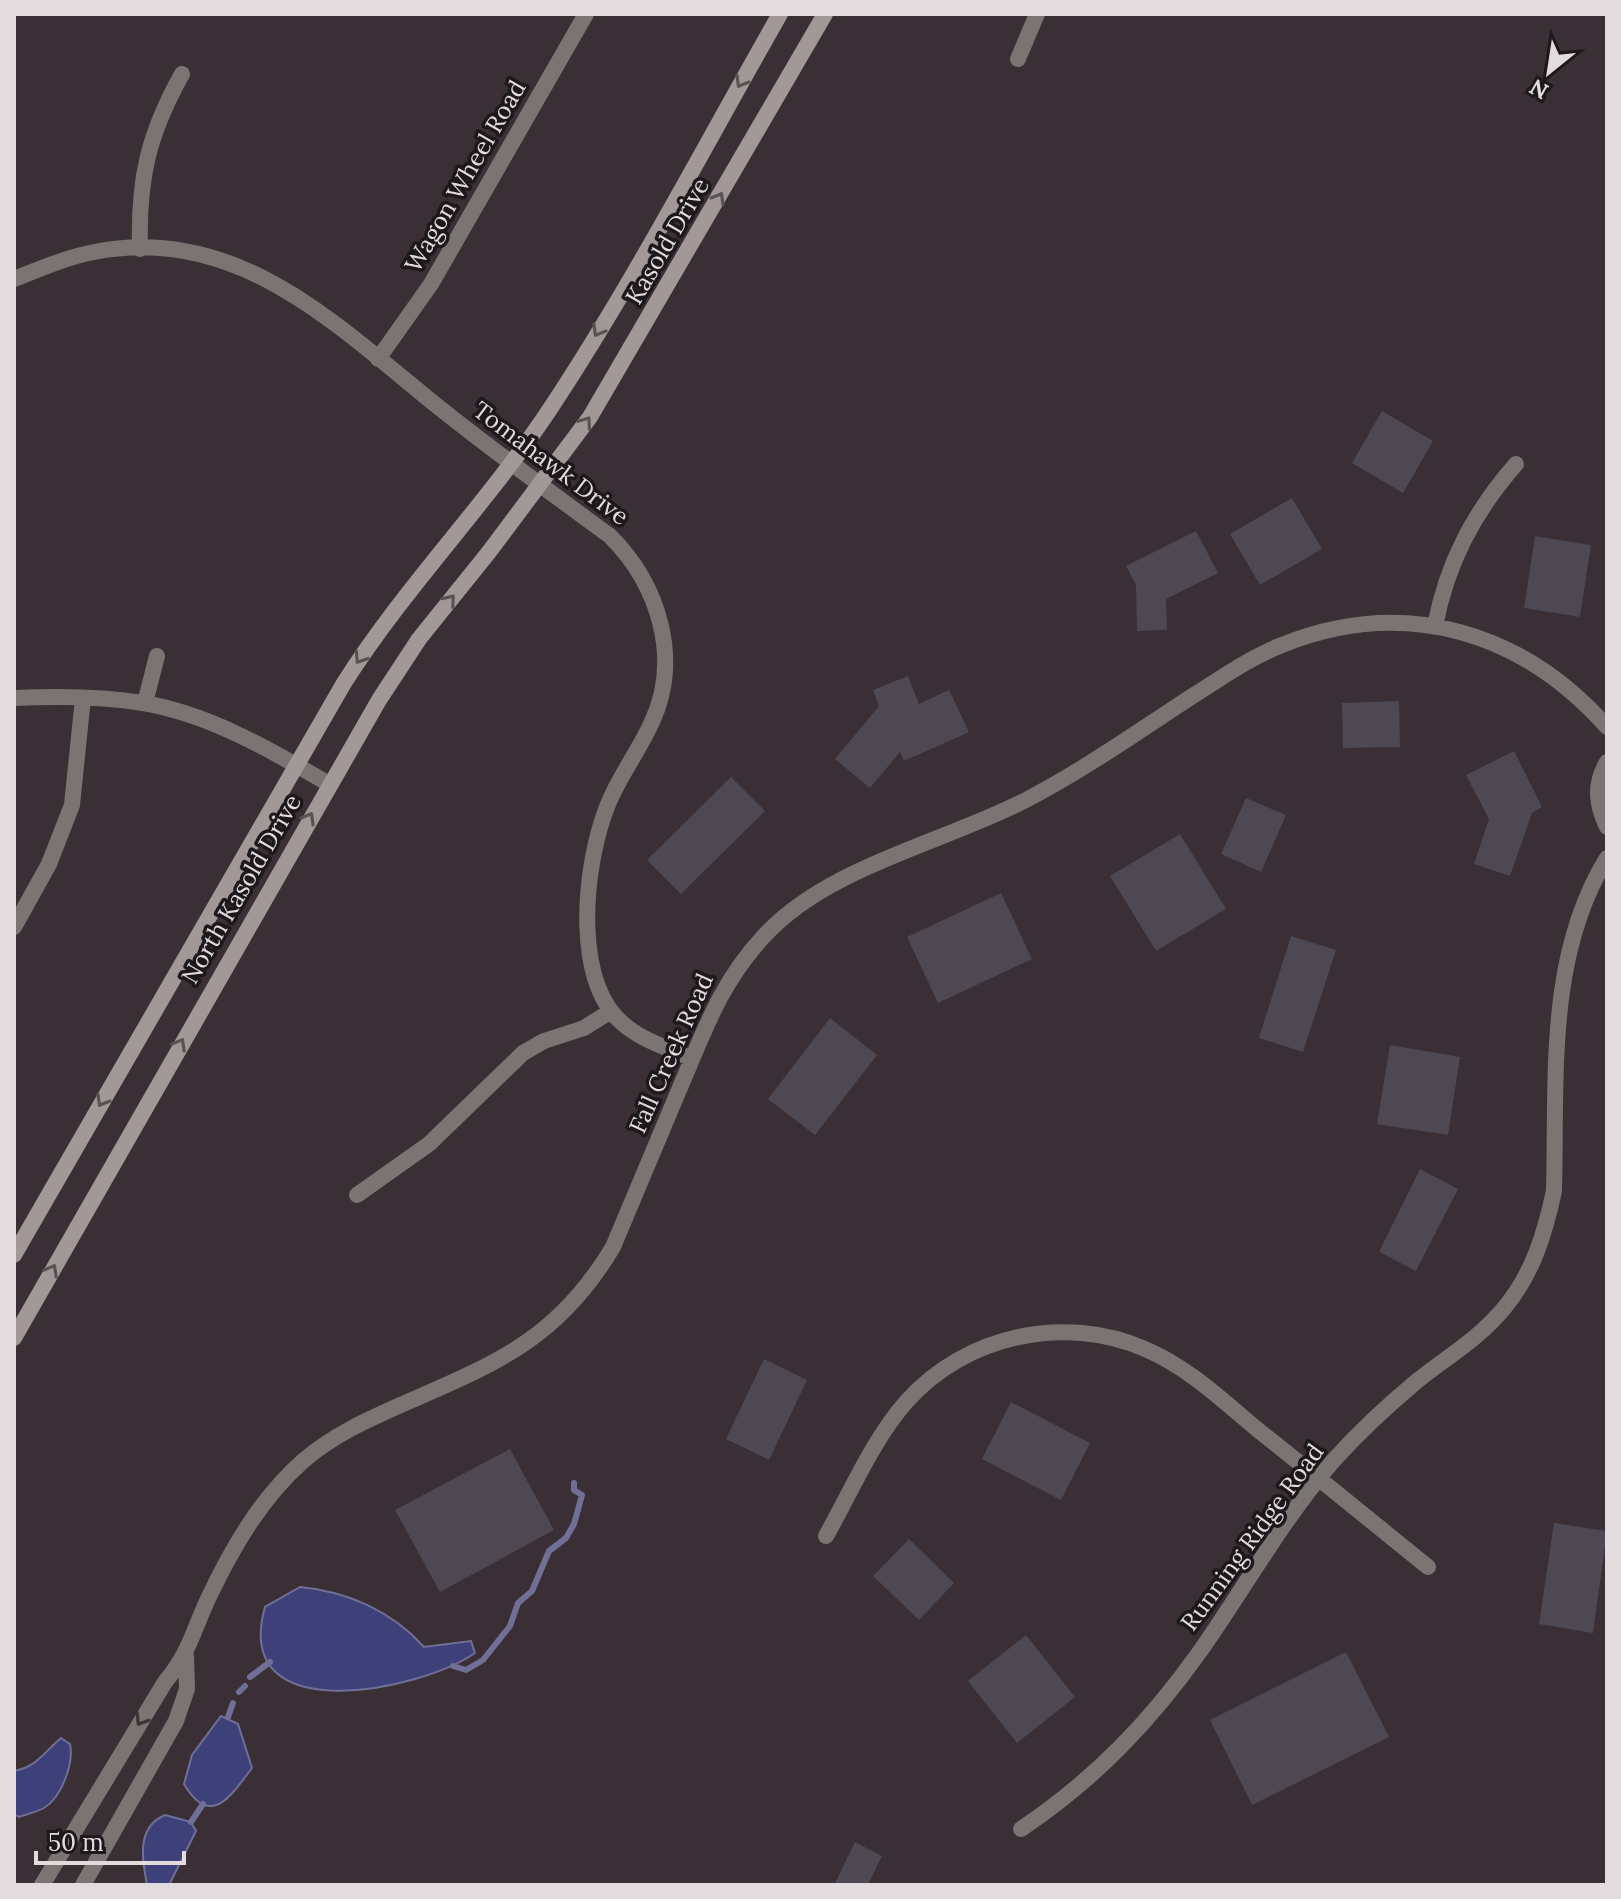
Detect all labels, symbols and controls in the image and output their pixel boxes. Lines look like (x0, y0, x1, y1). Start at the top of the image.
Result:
north arrow (1509, 32, 1589, 112)
one-way arrow (735, 73, 751, 87)
text: N (1525, 73, 1553, 106)
street label: Wagon Wheel Road (397, 74, 533, 278)
street label: Kasold Drive (618, 172, 716, 310)
one-way arrow (709, 192, 725, 207)
one-way arrow (592, 322, 608, 337)
street label: Tomahawk Drive (467, 394, 635, 532)
one-way arrow (576, 416, 591, 430)
one-way arrow (441, 594, 455, 609)
one-way arrow (354, 649, 369, 664)
street label: North Kasold Drive (174, 789, 308, 989)
one-way arrow (299, 812, 315, 827)
street label: Fall Creek Road (622, 968, 720, 1138)
one-way arrow (171, 1038, 186, 1052)
one-way arrow (96, 1092, 112, 1106)
one-way arrow (43, 1264, 58, 1278)
street label: Running Ridge Road (1174, 1437, 1330, 1637)
one-way arrow (136, 1711, 151, 1726)
scale bar (36, 1815, 184, 1865)
text: 50 m (48, 1827, 104, 1858)

